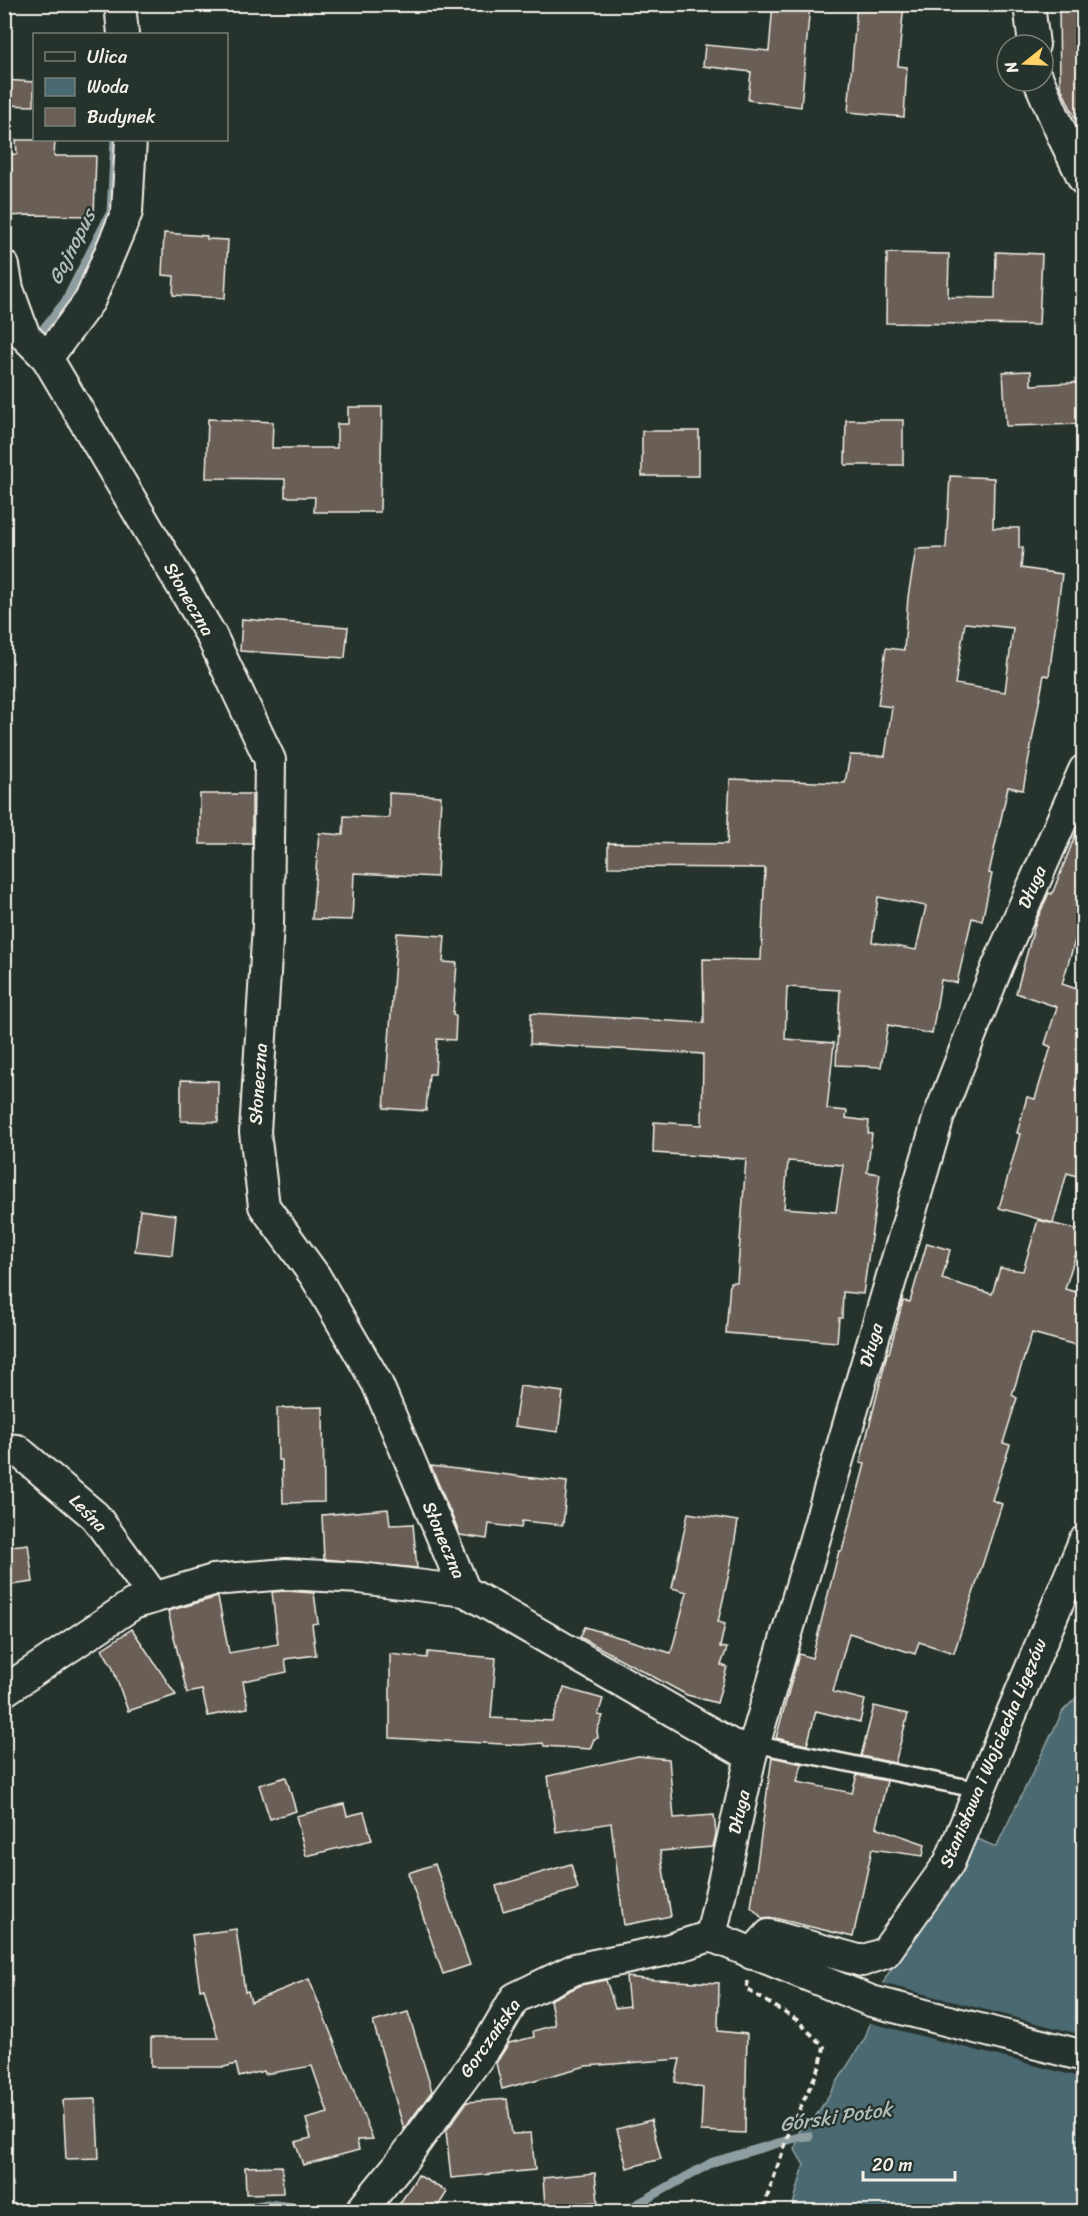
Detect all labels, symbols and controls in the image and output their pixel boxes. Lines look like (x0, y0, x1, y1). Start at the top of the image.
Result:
legend (33, 33, 228, 141)
north arrow (995, 33, 1055, 93)
text: Ulica (87, 41, 128, 73)
text: N (995, 57, 1027, 78)
text: Woda (87, 71, 130, 103)
text: Budynek (87, 101, 156, 133)
water label: Gajnopus (38, 201, 107, 291)
street label: Słoneczna (155, 556, 223, 642)
street label: Długa (1008, 859, 1056, 914)
street label: Słoneczna (239, 1042, 277, 1126)
street label: Długa (849, 1318, 893, 1371)
street label: Leśna (61, 1486, 116, 1541)
street label: Słoneczna (413, 1496, 475, 1584)
street label: Stanisława i Wojciecha Ligęzów (930, 1633, 1056, 1873)
street label: Długa (718, 1786, 760, 1837)
street label: Gorczańska (451, 1992, 529, 2084)
water label: Górski Potok (778, 2091, 897, 2142)
scale bar (863, 2144, 954, 2182)
text: 20 m (872, 2149, 912, 2181)

